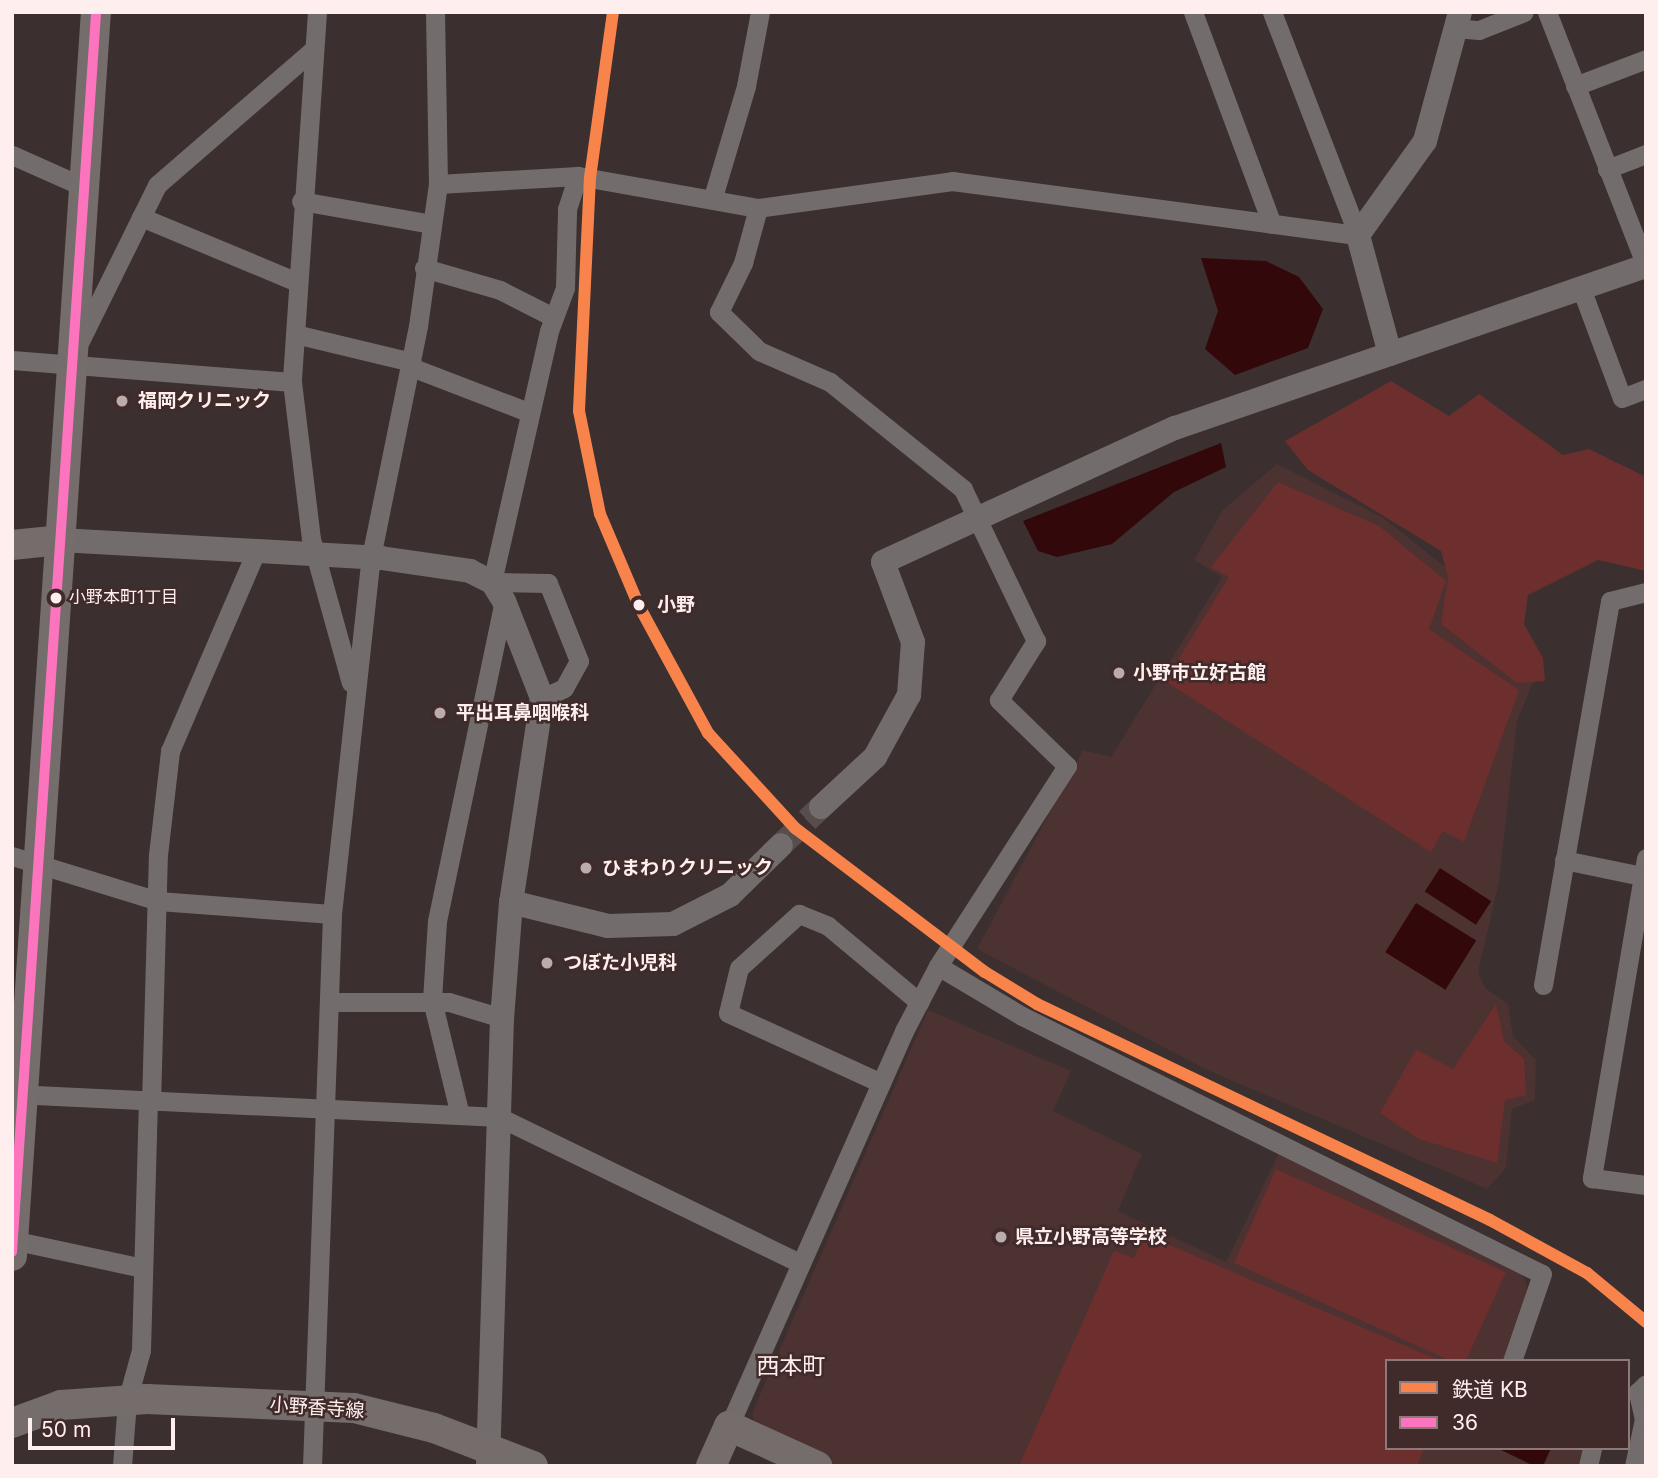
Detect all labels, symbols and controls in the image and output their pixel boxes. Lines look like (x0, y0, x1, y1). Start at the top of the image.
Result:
place label: 福岡クリニック (138, 390, 271, 412)
marker: 福岡クリニック (112, 391, 132, 411)
place label: 小野本町1丁目 (69, 588, 178, 608)
marker: 小野本町1丁目 (49, 591, 63, 605)
marker: 小野 (627, 593, 651, 617)
place label: 小野 (657, 594, 695, 616)
place label: 小野市立好古館 (1133, 662, 1266, 684)
marker: 小野市立好古館 (1111, 665, 1127, 681)
place label: 平出耳鼻咽喉科 (456, 702, 589, 724)
marker: 平出耳鼻咽喉科 (430, 703, 450, 723)
place label: ひまわりクリニック (602, 857, 773, 879)
marker: ひまわりクリニック (576, 858, 596, 878)
place label: つぼた小児科 (563, 952, 677, 974)
marker: つぼた小児科 (537, 953, 557, 973)
place label: 県立小野高等学校 (1015, 1226, 1167, 1248)
marker: 県立小野高等学校 (993, 1229, 1009, 1245)
district label: 西本町 (757, 1352, 825, 1380)
legend (1385, 1359, 1630, 1450)
text: 鉄道 KB (1452, 1377, 1528, 1402)
street label: 小野香寺線 (269, 1393, 365, 1423)
scale bar (32, 1404, 178, 1448)
text: 36 (1452, 1410, 1478, 1435)
text: 50 m (41, 1417, 91, 1442)

